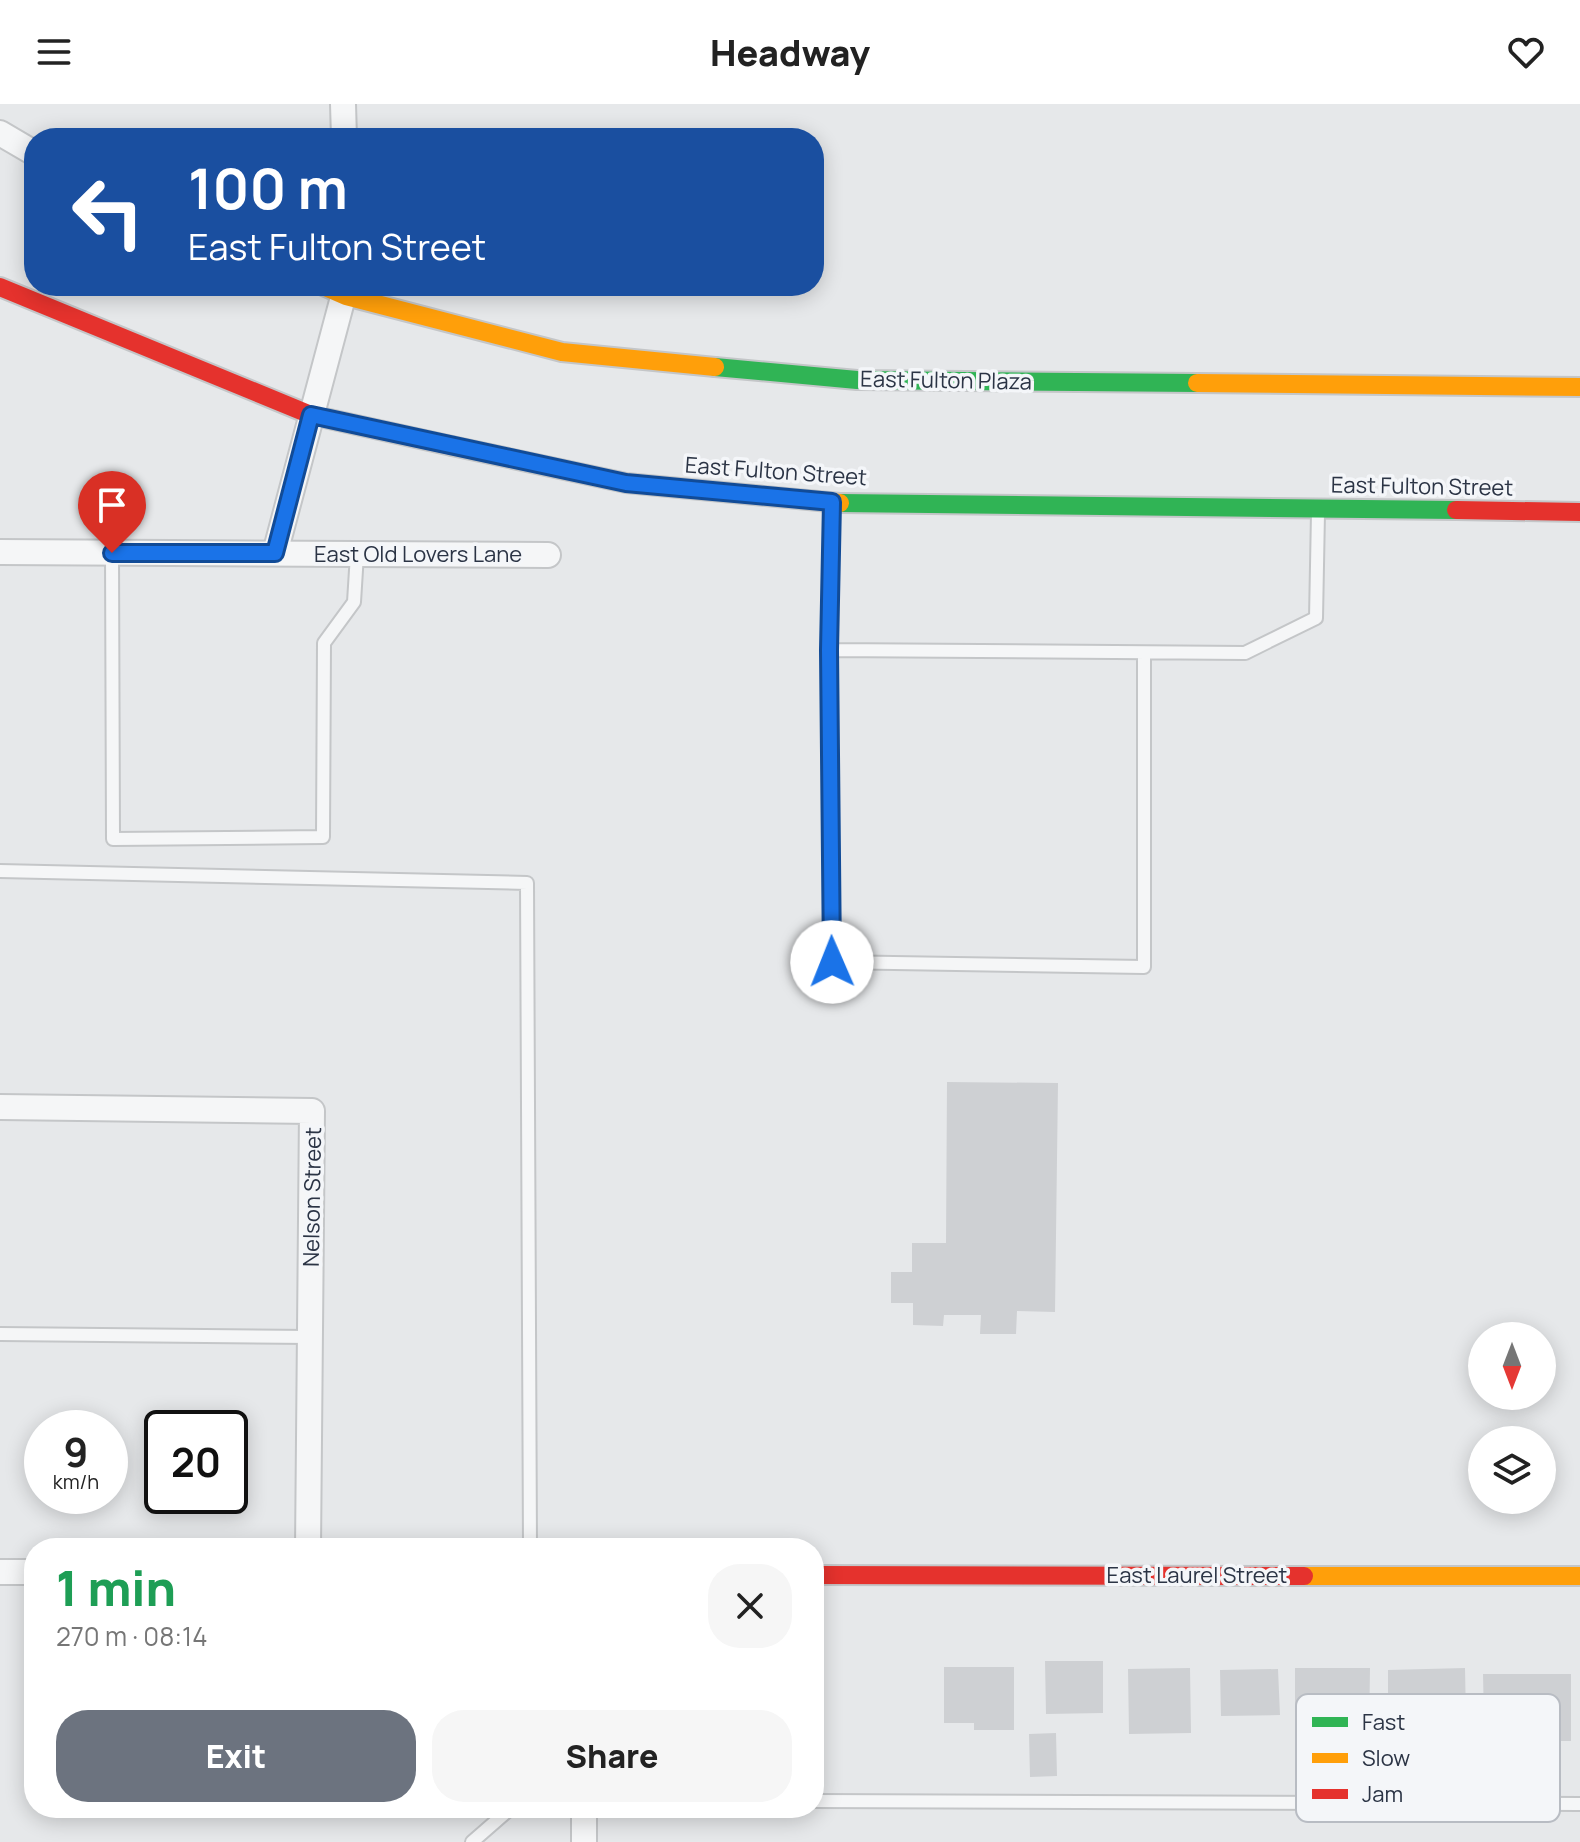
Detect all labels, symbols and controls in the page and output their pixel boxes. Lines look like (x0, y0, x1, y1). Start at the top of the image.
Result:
text: Headway (710, 28, 870, 77)
icon: menu (32, 30, 76, 74)
icon: heart (1504, 30, 1548, 74)
text: 100 m (188, 149, 348, 226)
icon: left (56, 160, 160, 264)
text: East Fulton Street (188, 222, 486, 271)
street label: East Fulton Plaza (860, 364, 1032, 396)
street label: East Fulton Street (684, 450, 868, 492)
street label: East Fulton Street (1331, 469, 1514, 503)
pin (78, 471, 146, 553)
icon: arrive (90, 483, 134, 527)
street label: East Old Lovers Lane (314, 539, 522, 569)
position arrow (790, 920, 874, 1004)
street label: Nelson Street (296, 1127, 328, 1267)
north arrow (1468, 1322, 1556, 1410)
map controls (1468, 1322, 1556, 1514)
speed limit sign: 20 (144, 1410, 248, 1514)
text: 9 (64, 1424, 88, 1479)
button: layers (1468, 1426, 1556, 1514)
text: km/h (53, 1468, 99, 1495)
text: 1 min (56, 1555, 176, 1620)
street label: East Laurel Street (1107, 1560, 1288, 1590)
button: close (708, 1564, 792, 1648)
text: 270 m · 08:14 (56, 1618, 207, 1654)
legend (1296, 1694, 1560, 1822)
text: Fast (1362, 1707, 1405, 1737)
button: Exit (56, 1710, 416, 1802)
button: Share (432, 1710, 792, 1802)
text: Slow (1362, 1743, 1410, 1773)
text: Jam (1362, 1779, 1403, 1809)

